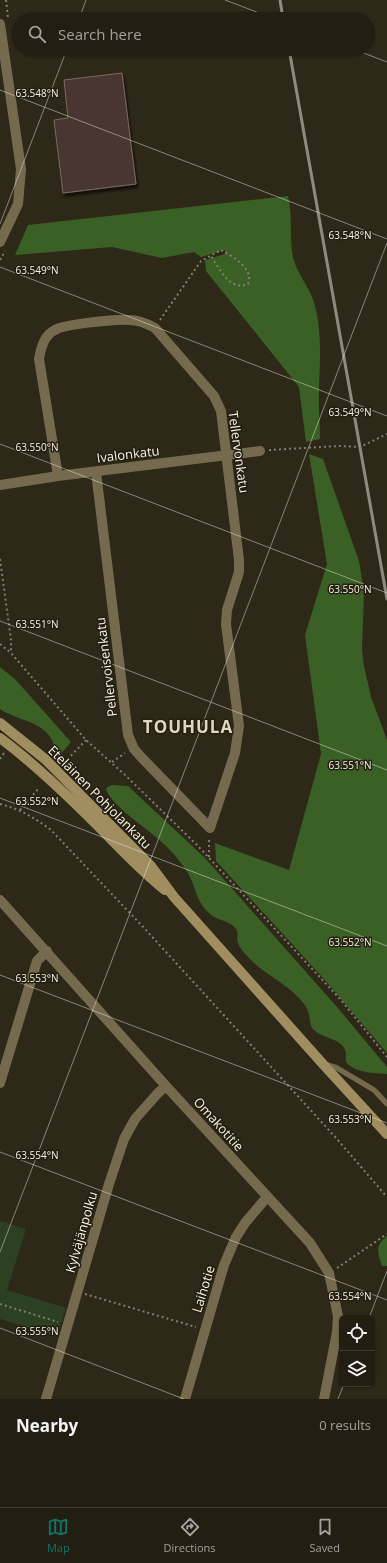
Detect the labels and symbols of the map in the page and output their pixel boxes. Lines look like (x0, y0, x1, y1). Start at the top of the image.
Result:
text: 63.548°N (15, 86, 59, 100)
text: 63.548°N (328, 228, 372, 242)
text: 63.549°N (15, 263, 59, 277)
text: 63.549°N (328, 405, 372, 419)
street label: Tellervonkatu (224, 410, 254, 494)
text: 63.550°N (15, 440, 59, 454)
street label: Ivalonkatu (96, 441, 160, 467)
text: 63.550°N (328, 582, 372, 596)
street label: Pellervoisenkatu (91, 616, 121, 718)
text: 63.551°N (15, 617, 59, 631)
district label: TOUHULA (143, 715, 233, 738)
street label: Eteläinen Pohjolankatu (44, 741, 156, 853)
text: 63.551°N (328, 758, 372, 772)
text: 63.552°N (15, 794, 59, 808)
text: 63.552°N (328, 935, 372, 949)
text: 63.553°N (15, 971, 59, 985)
street label: Omakotitie (190, 1093, 248, 1155)
text: 63.553°N (328, 1112, 372, 1126)
text: 63.554°N (15, 1148, 59, 1162)
street label: Kylväjänpolku (61, 1189, 101, 1275)
street label: Laihotie (187, 1263, 219, 1315)
text: 63.554°N (328, 1289, 372, 1303)
text: 63.555°N (15, 1324, 59, 1338)

